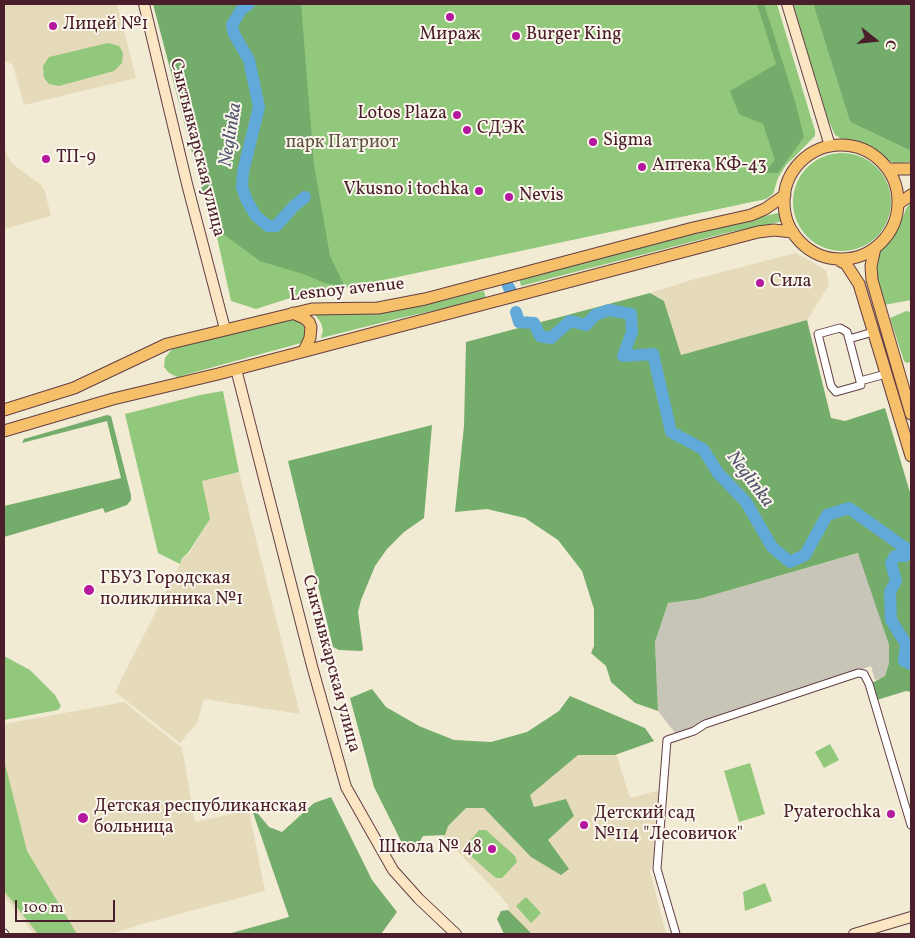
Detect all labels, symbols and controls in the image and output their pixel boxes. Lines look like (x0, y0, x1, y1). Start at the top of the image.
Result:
marker: Мираж (444, 11, 456, 23)
place label: Лицей №1 (63, 15, 148, 37)
north arrow (850, 15, 900, 65)
marker: Лицей №1 (47, 20, 59, 32)
place label: Мираж (419, 25, 481, 47)
place label: Burger King (526, 25, 621, 47)
marker: Burger King (510, 30, 522, 42)
text: С (880, 37, 900, 51)
street label: Сыктывкарская улица (163, 57, 229, 239)
water label: Neglinka (216, 101, 248, 169)
place label: Lotos Plaza (358, 104, 447, 126)
marker: Lotos Plaza (451, 109, 463, 121)
place label: СДЭК (477, 119, 525, 141)
marker: СДЭК (461, 124, 473, 136)
place label: Sigma (603, 131, 652, 153)
park label: парк Патриот (286, 133, 398, 155)
marker: Sigma (587, 136, 599, 148)
place label: ТП-9 (56, 148, 96, 170)
marker: ТП-9 (40, 153, 52, 165)
place label: Аптека КФ-43 (652, 156, 767, 178)
marker: Аптека КФ-43 (636, 161, 648, 173)
place label: Vkusno i tochka (343, 180, 469, 202)
marker: Vkusno i tochka (473, 185, 485, 197)
place label: Nevis (519, 186, 563, 208)
marker: Nevis (503, 191, 515, 203)
place label: Сила (770, 272, 812, 294)
street label: Lesnoy avenue (288, 274, 406, 308)
marker: Сила (754, 277, 766, 289)
water label: Neglinka (720, 447, 778, 513)
place label: ГБУЗ Городская поликлиника №1 (100, 569, 243, 612)
street label: Сыктывкарская улица (296, 573, 364, 755)
marker: ГБУЗ Городская поликлиника №1 (82, 583, 96, 597)
place label: Детская республиканская больница (94, 797, 307, 840)
place label: Pyaterochka (783, 803, 881, 825)
place label: Детский сад №114 "Лесовичок" (594, 804, 743, 846)
marker: Pyaterochka (885, 808, 897, 820)
marker: Детская республиканская больница (76, 811, 90, 825)
marker: Детский сад №114 "Лесовичок" (578, 819, 590, 831)
place label: Школа № 48 (378, 838, 482, 860)
marker: Школа № 48 (486, 843, 498, 855)
scale bar (18, 890, 118, 922)
text: 100 m (23, 898, 63, 919)

